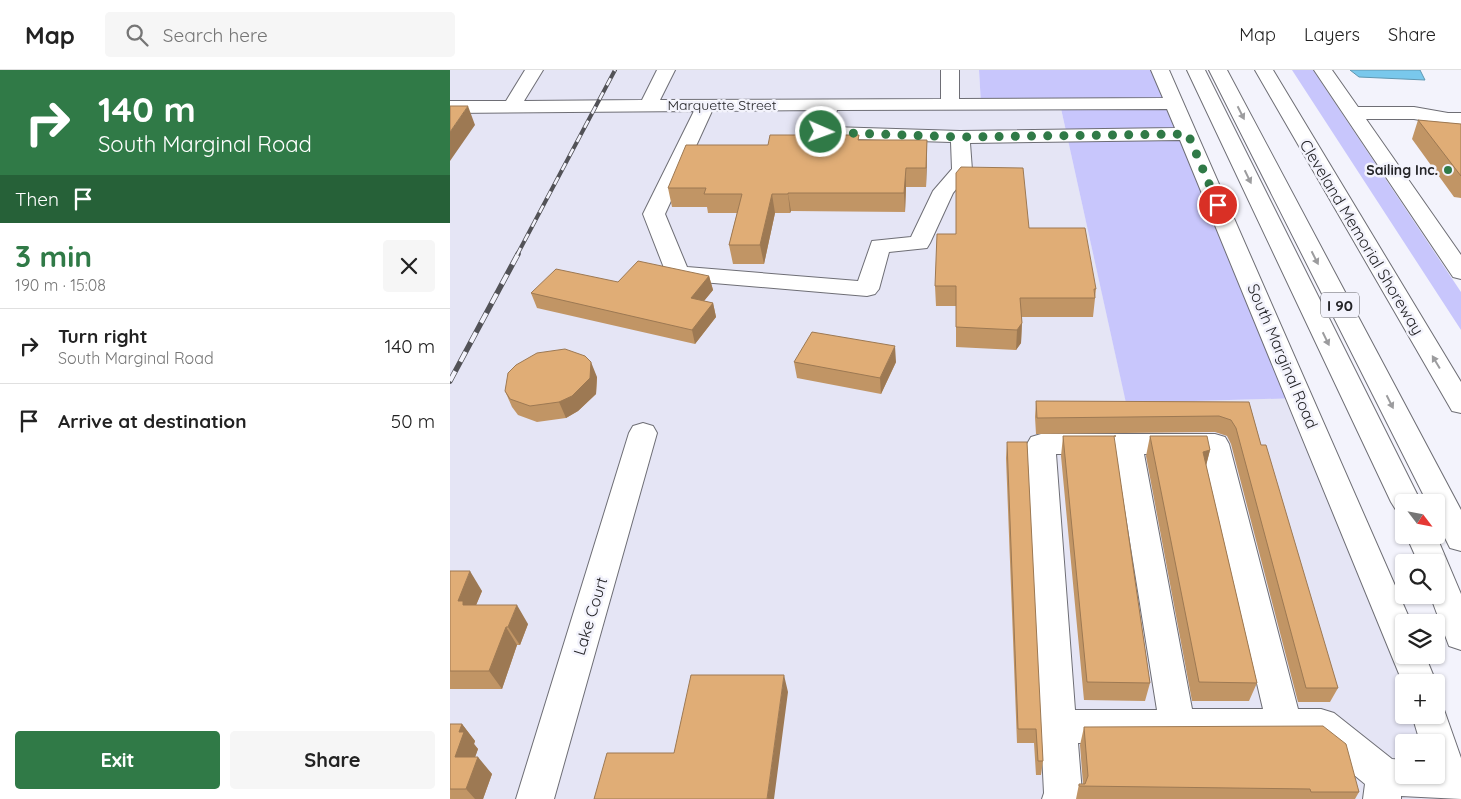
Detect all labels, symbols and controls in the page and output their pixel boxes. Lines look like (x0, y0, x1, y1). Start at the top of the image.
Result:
search box (105, 12, 455, 57)
text: Map (25, 20, 75, 50)
icon: search (123, 21, 151, 49)
text: Search here (163, 23, 268, 47)
text: Map (1239, 23, 1276, 46)
text: Layers (1304, 23, 1360, 46)
text: Share (1388, 23, 1436, 46)
text: 140 m (98, 87, 196, 131)
icon: right (15, 90, 80, 155)
street label: Marquette Street (668, 96, 777, 114)
position arrow (794, 105, 846, 157)
one-way arrow (1237, 106, 1245, 121)
text: South Marginal Road (98, 130, 312, 158)
street label: Cleveland Memorial Shoreway (1296, 136, 1428, 338)
place label: Sailing Inc. (1366, 161, 1438, 179)
marker: Sailing Inc. (1442, 164, 1454, 176)
one-way arrow (1244, 170, 1252, 184)
pin (1197, 184, 1239, 226)
icon: arrive (69, 185, 97, 213)
text: Then (15, 187, 59, 211)
icon: arrive (1204, 191, 1232, 219)
text: 3 min (15, 237, 92, 275)
button: close (383, 240, 435, 292)
one-way arrow (1311, 250, 1319, 265)
text: 190 m · 15:08 (15, 275, 106, 295)
street label: South Marginal Road (1243, 280, 1323, 432)
road number: I 90 (1321, 292, 1359, 318)
text: Turn right (58, 324, 147, 348)
icon: right (15, 332, 43, 360)
one-way arrow (1323, 332, 1331, 346)
text: 140 m (384, 334, 435, 358)
text: South Marginal Road (58, 348, 214, 368)
one-way arrow (1432, 356, 1441, 369)
one-way arrow (1386, 395, 1394, 409)
icon: arrive (15, 407, 43, 435)
text: Arrive at destination (58, 409, 247, 433)
text: 50 m (391, 409, 435, 433)
north arrow (1395, 494, 1445, 544)
map controls (1395, 494, 1445, 784)
button: search (1395, 554, 1445, 604)
street label: Lake Court (569, 575, 611, 657)
button: layers (1395, 614, 1445, 664)
button: + (1395, 674, 1445, 724)
button: Exit (15, 731, 220, 789)
button: Share (230, 731, 435, 789)
button: − (1395, 734, 1445, 784)

